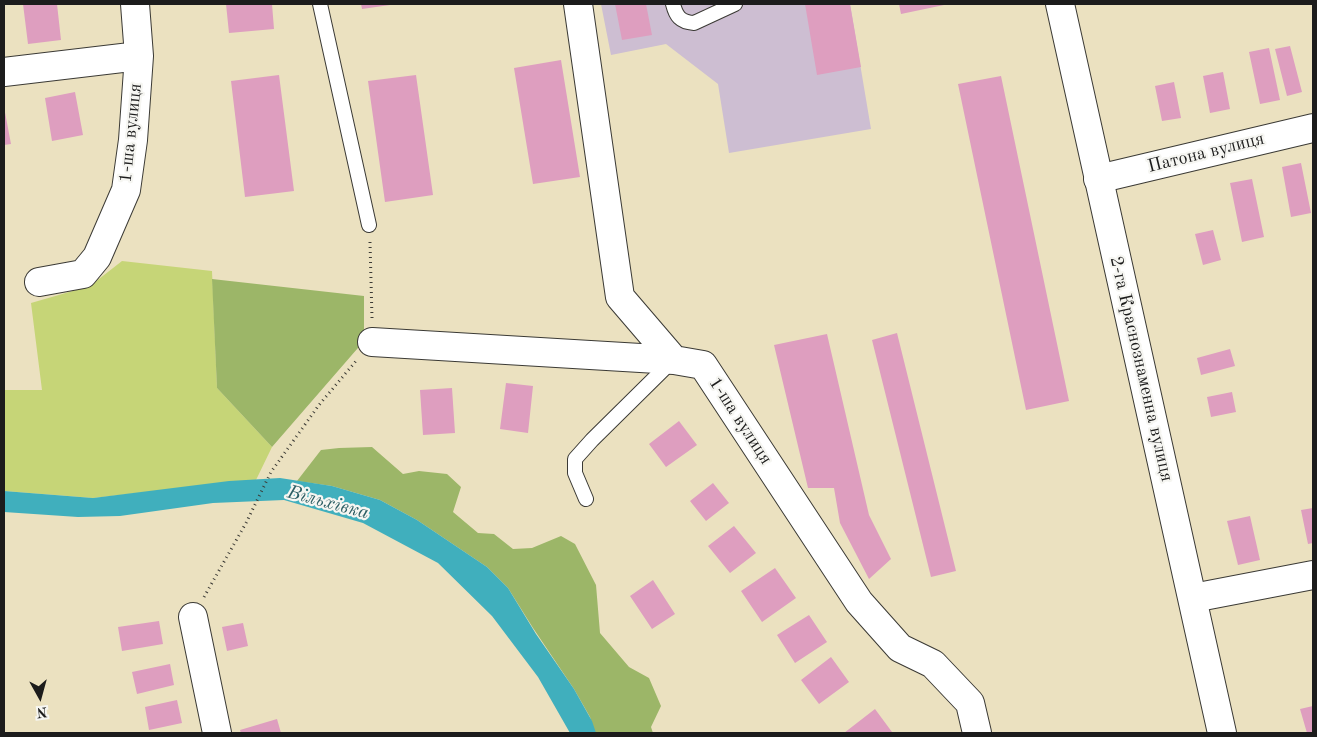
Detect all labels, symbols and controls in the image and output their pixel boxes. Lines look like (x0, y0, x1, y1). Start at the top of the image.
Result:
street label: 1-ша вулиця (115, 82, 147, 184)
street label: Патона вулиця (1145, 128, 1267, 178)
street label: 2-га Краснознаменна вулиця (1105, 254, 1177, 484)
street label: 1-ша вулиця (704, 373, 776, 469)
water label: Вільхівка (285, 481, 371, 525)
north arrow (15, 672, 65, 722)
text: N (36, 704, 48, 719)

